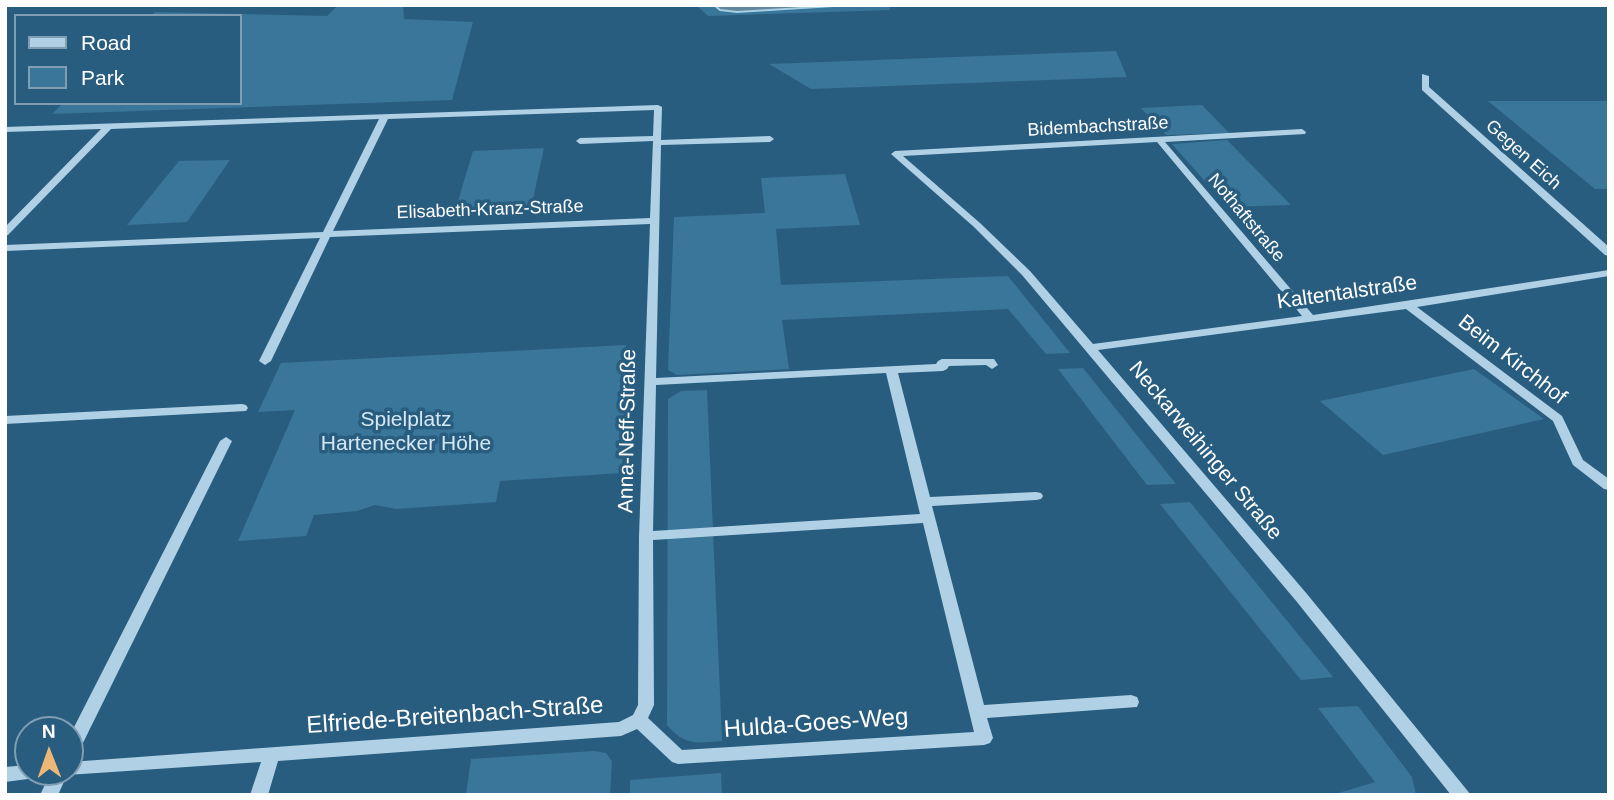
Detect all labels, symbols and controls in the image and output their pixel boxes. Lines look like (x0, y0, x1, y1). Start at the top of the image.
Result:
legend (14, 14, 242, 105)
text: Road (81, 31, 131, 54)
text: Park (81, 66, 124, 89)
street label: Bidembachstraße (1027, 113, 1169, 141)
street label: Gegen Eich (1481, 116, 1565, 194)
street label: Nothaftstraße (1203, 169, 1289, 267)
street label: Elisabeth-Kranz-Straße (396, 196, 584, 224)
street label: Kaltentalstraße (1275, 271, 1419, 315)
street label: Beim Kirchhof (1453, 310, 1571, 410)
street label: Anna-Neff-Straße (614, 349, 642, 513)
street label: Neckarweihinger Straße (1123, 357, 1287, 545)
park label: Spielplatz Hartenecker Höhe (321, 407, 491, 457)
street label: Elfriede-Breitenbach-Straße (306, 691, 604, 741)
street label: Hulda-Goes-Weg (723, 703, 909, 745)
north arrow (14, 716, 84, 786)
text: N (42, 721, 56, 742)

